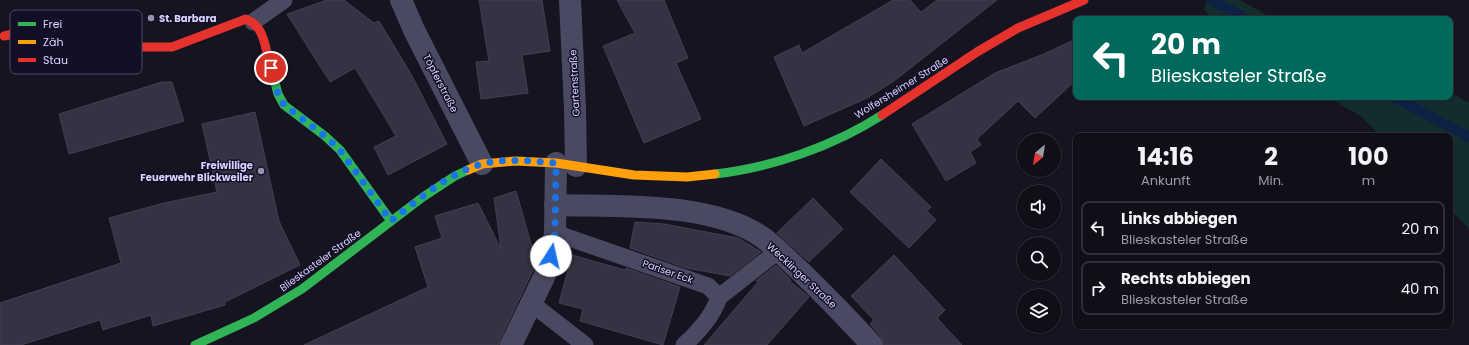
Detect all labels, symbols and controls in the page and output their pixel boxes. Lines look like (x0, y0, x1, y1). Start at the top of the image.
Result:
legend (10, 10, 142, 74)
place label: St. Barbara (159, 11, 217, 26)
marker: St. Barbara (146, 13, 156, 23)
text: Frei (43, 16, 62, 32)
text: 20 m (1151, 25, 1221, 64)
icon: left (1085, 32, 1137, 84)
text: Zäh (43, 34, 63, 50)
street label: Gartenstraße (565, 49, 584, 117)
pin (254, 51, 288, 85)
street label: Töpferstraße (419, 51, 462, 115)
text: Stau (43, 52, 68, 68)
street label: Wolfersheimer Straße (851, 52, 951, 122)
icon: arrive (260, 57, 282, 79)
text: Blieskasteler Straße (1151, 63, 1327, 88)
north arrow (1017, 133, 1061, 177)
map controls (1017, 133, 1061, 333)
text: 14:16 (1137, 140, 1194, 173)
text: 2 (1264, 140, 1278, 173)
text: 100 (1348, 140, 1389, 173)
place label: Freiwillige Feuerwehr Blickweiler (140, 158, 254, 185)
marker: Freiwillige Feuerwehr Blickweiler (256, 166, 266, 176)
text: Ankunft (1141, 171, 1190, 190)
text: Min. (1258, 171, 1284, 190)
text: m (1362, 171, 1375, 190)
button: sound (1017, 185, 1061, 229)
text: Links abbiegen (1121, 208, 1237, 229)
icon: left (1087, 217, 1109, 239)
text: 20 m (1401, 218, 1439, 239)
street label: Blieskasteler Straße (276, 226, 364, 295)
text: Blieskasteler Straße (1121, 230, 1248, 249)
position arrow (530, 235, 572, 277)
button: search (1017, 237, 1061, 281)
street label: Wecklinger Straße (763, 239, 840, 312)
street label: Pariser Eck (640, 256, 696, 287)
text: Rechts abbiegen (1121, 268, 1251, 289)
icon: right (1087, 277, 1109, 299)
text: 40 m (1401, 278, 1439, 299)
button: layers (1017, 289, 1061, 333)
text: Blieskasteler Straße (1121, 290, 1248, 309)

